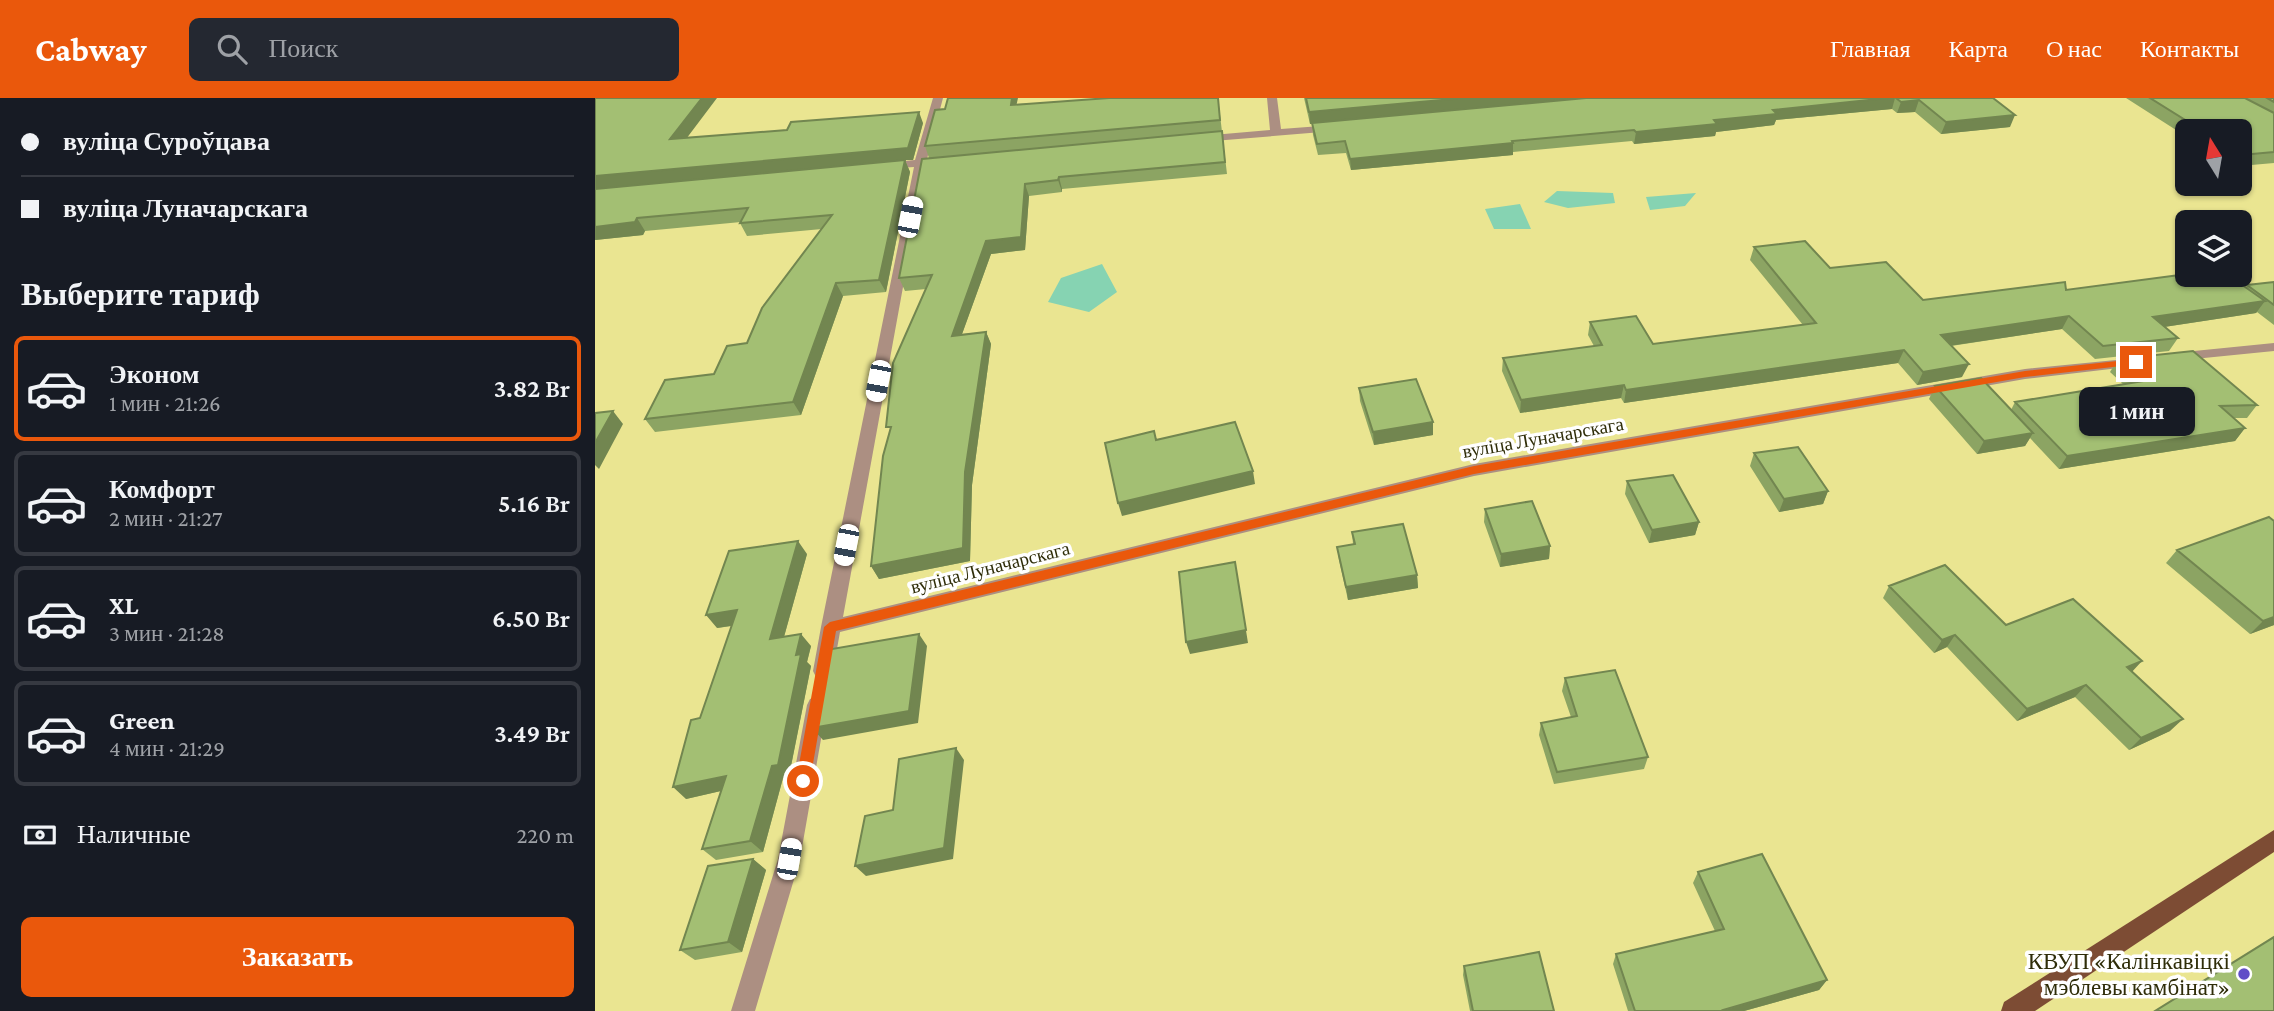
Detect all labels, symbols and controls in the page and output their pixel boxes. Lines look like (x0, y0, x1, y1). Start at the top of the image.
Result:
search box (189, 18, 679, 81)
icon: search (213, 30, 251, 68)
text: Cabway (35, 31, 147, 68)
text: Поиск (269, 34, 338, 63)
text: Главная (1830, 35, 1911, 62)
text: Карта (1949, 35, 2008, 62)
text: О нас (2046, 35, 2102, 62)
text: Контакты (2140, 35, 2239, 62)
north arrow (2175, 119, 2252, 196)
map controls (2175, 119, 2252, 287)
text: вуліца Суроўцава (63, 127, 270, 156)
text: вуліца Луначарскага (63, 194, 308, 223)
car (896, 194, 925, 240)
button: layers (2175, 210, 2252, 287)
text: Выберите тариф (21, 276, 260, 312)
route end (2120, 346, 2152, 378)
icon: car (25, 357, 88, 420)
car (864, 358, 893, 404)
text: Эконом (109, 360, 199, 389)
text: 3.82 Br (494, 374, 570, 403)
callout: 1 мин (2078, 386, 2194, 436)
text: 1 мин · 21:26 (109, 390, 221, 416)
text: 1 мин (2110, 398, 2164, 424)
street label: вуліца Луначарскага (1461, 413, 1626, 462)
icon: car (25, 472, 88, 535)
text: Комфорт (109, 475, 215, 504)
text: 5.16 Br (498, 489, 570, 518)
text: 2 мин · 21:27 (109, 505, 223, 531)
car (832, 522, 861, 568)
street label: вуліца Луначарскага (908, 537, 1072, 597)
icon: car (25, 587, 88, 650)
text: XL (109, 591, 138, 620)
text: 6.50 Br (492, 604, 570, 633)
text: 3 мин · 21:28 (109, 620, 225, 646)
icon: car (25, 702, 88, 765)
text: Green (109, 706, 175, 735)
text: 3.49 Br (494, 719, 570, 748)
text: 4 мин · 21:29 (109, 735, 225, 761)
route start (787, 765, 819, 797)
icon: cash (21, 816, 59, 854)
text: Наличные (77, 820, 190, 849)
text: 220 m (516, 822, 574, 848)
car (776, 836, 803, 882)
button: Заказать (21, 917, 574, 997)
place label: КВУП «Калінкавіцкі мэблевы камбінат» (2028, 948, 2230, 1000)
marker: КВУП «Калінкавіцкі мэблевы камбінат» (2236, 966, 2252, 982)

